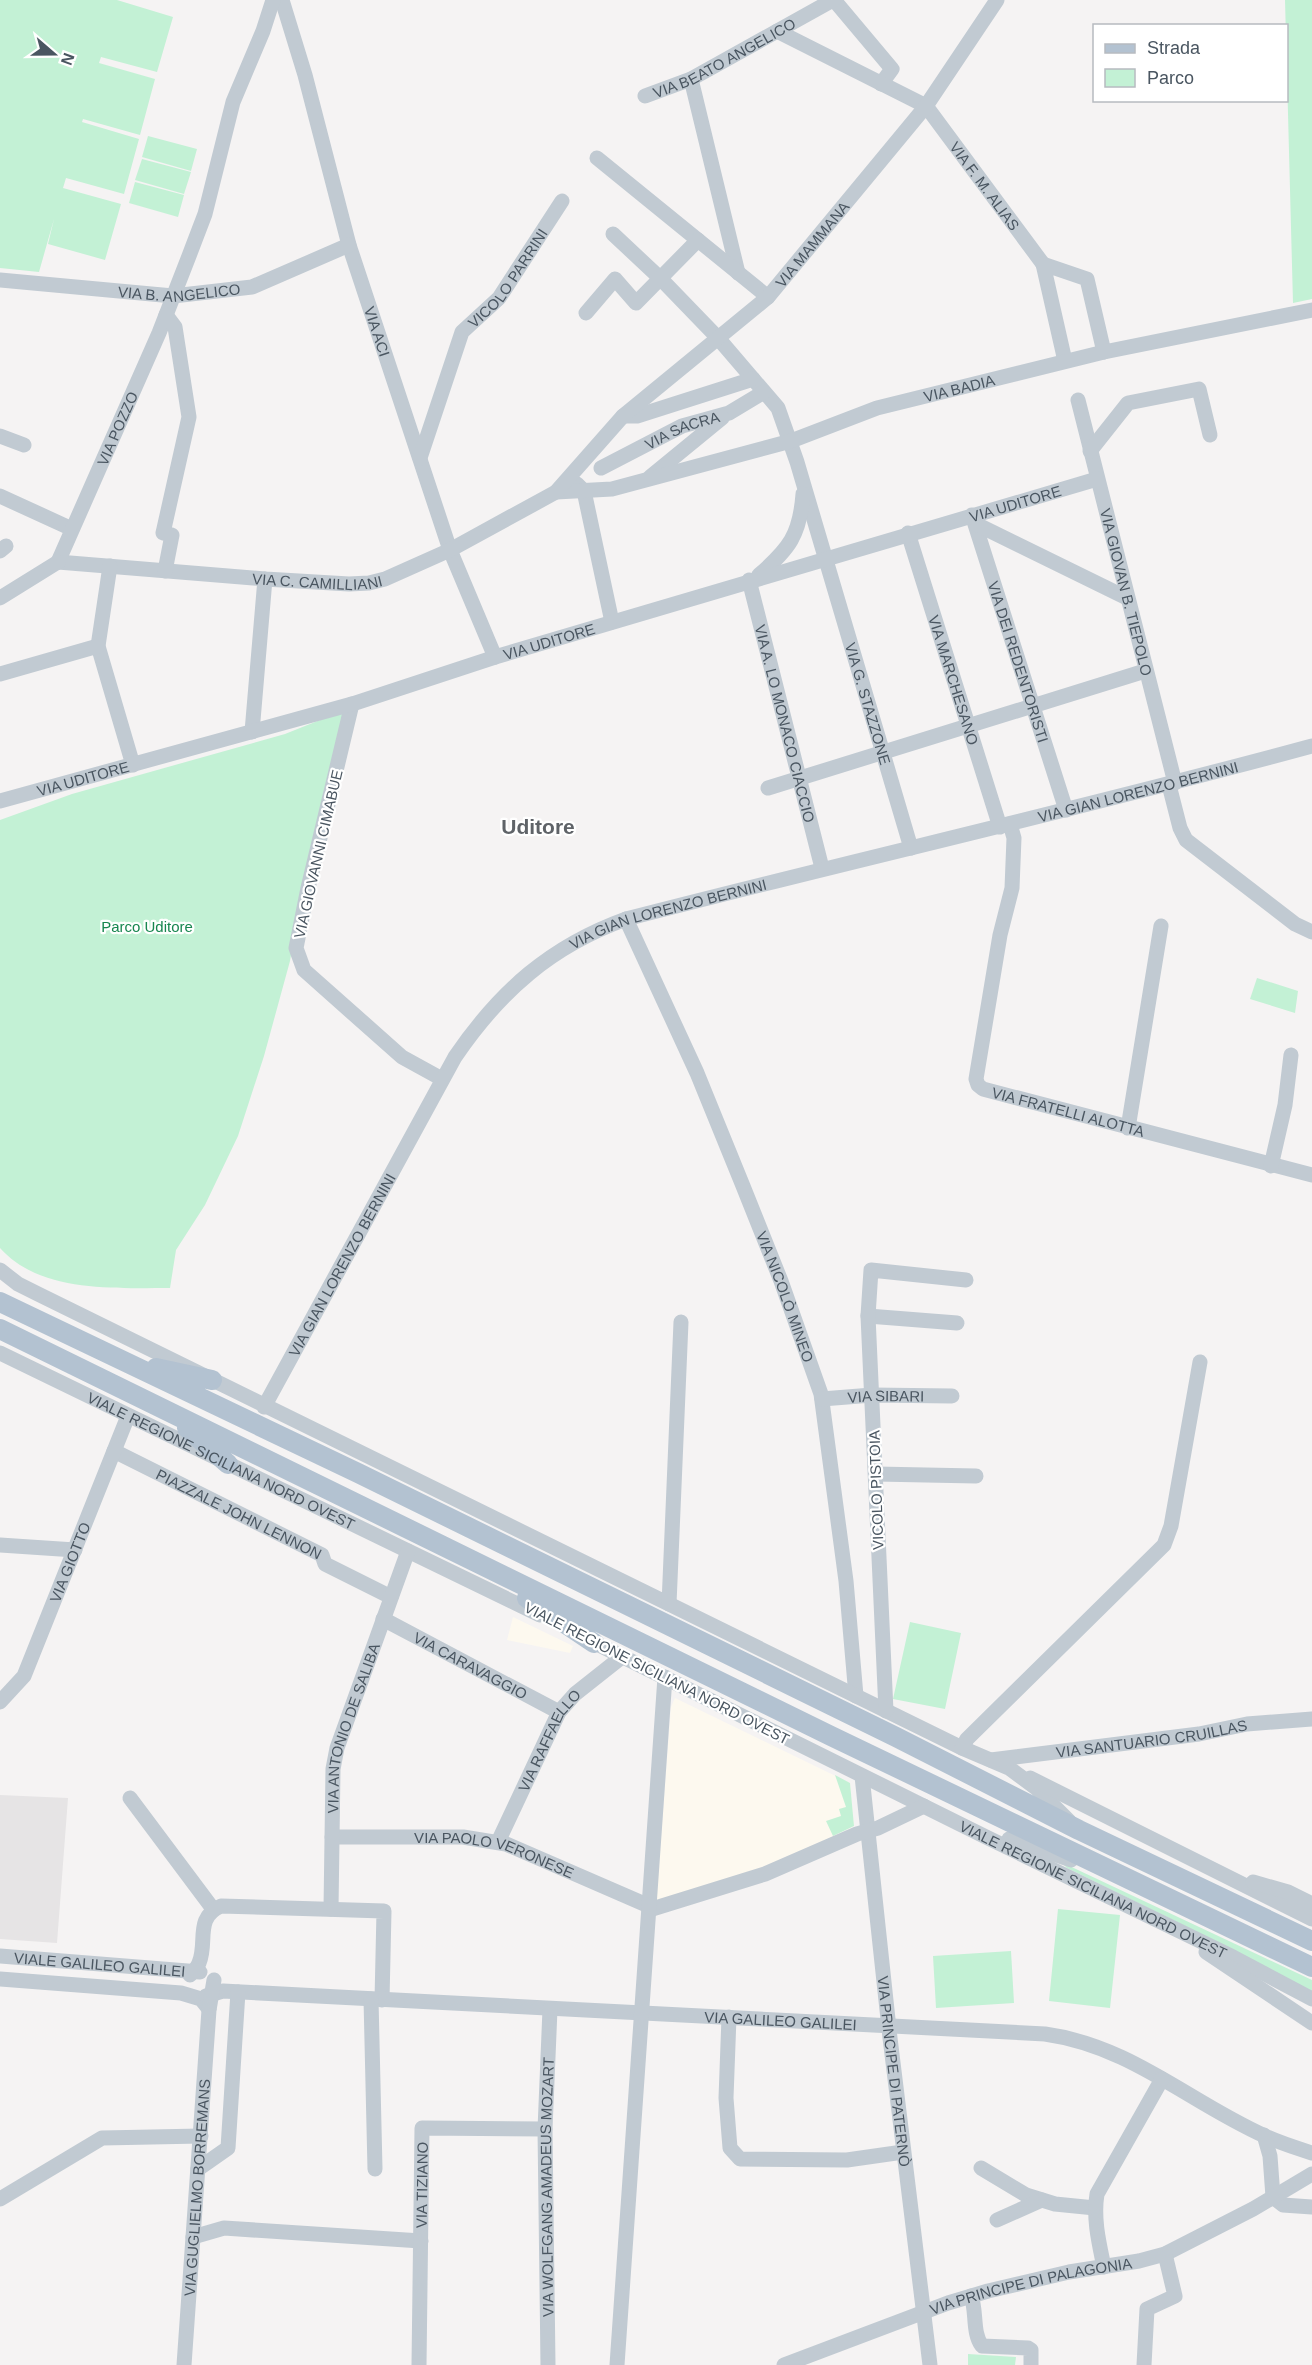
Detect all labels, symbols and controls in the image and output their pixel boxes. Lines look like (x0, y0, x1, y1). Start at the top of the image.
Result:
street label: VIA BEATO ANGELICO (651, 14, 798, 101)
north arrow (24, 24, 84, 84)
legend (1093, 24, 1288, 102)
text: Strada (1147, 38, 1201, 58)
text: N (58, 51, 78, 67)
text: Parco (1147, 68, 1194, 88)
street label: VIA F. M. ALIAS (947, 138, 1023, 233)
street label: VIA MAMMANA (771, 198, 852, 290)
street label: VICOLO PARRINI (464, 225, 550, 331)
street label: VIA B. ANGELICO (117, 280, 241, 304)
street label: VIA ACI (361, 304, 394, 359)
street label: VIA BADIA (922, 371, 996, 405)
street label: VIA POZZO (93, 389, 141, 468)
street label: VIA SACRA (642, 408, 721, 452)
street label: VIA UDITORE (967, 482, 1063, 525)
street label: VIA GIOVAN B. TIEPOLO (1097, 506, 1156, 677)
street label: VIA C. CAMILLIANI (252, 569, 384, 593)
street label: VIA DEI REDENTORISTI (985, 579, 1052, 744)
street label: VIA MARCHESANO (926, 613, 982, 747)
street label: VIA UDITORE (501, 619, 597, 663)
street label: VIA A. LO MONACO CIACCIO (752, 623, 819, 824)
street label: VIA G. STAZZONE (842, 640, 894, 767)
street label: VIA UDITORE (35, 757, 131, 799)
street label: VIA GIAN LORENZO BERNINI (1036, 758, 1240, 825)
street label: VIA GIOVANNI CIMABUE (290, 768, 346, 940)
district label: Uditore (501, 815, 575, 838)
street label: VIA GIAN LORENZO BERNINI (566, 875, 768, 952)
park label: Parco Uditore (101, 918, 193, 935)
street label: VIA FRATELLI ALOTTA (990, 1083, 1146, 1139)
street label: VIA GIAN LORENZO BERNINI (285, 1170, 398, 1359)
street label: VIA NICOLÒ MINEO (753, 1229, 817, 1364)
street label: VIA SIBARI (847, 1386, 924, 1405)
street label: VIALE REGIONE SICILIANA NORD OVEST (85, 1388, 358, 1532)
street label: VICOLO PISTOIA (865, 1430, 887, 1550)
street label: PIAZZALE JOHN LENNON (154, 1465, 325, 1562)
street label: VIA GIOTTO (46, 1520, 93, 1605)
street label: VIALE REGIONE SICILIANA NORD OVEST (522, 1598, 792, 1748)
street label: VIA CARAVAGGIO (411, 1628, 530, 1702)
street label: VIA ANTONIO DE SALIBA (324, 1641, 383, 1813)
street label: VIA RAFFAELLO (514, 1686, 584, 1794)
street label: VIA SANTUARIO CRUILLAS (1055, 1716, 1248, 1760)
street label: VIALE REGIONE SICILIANA NORD OVEST (957, 1817, 1230, 1961)
street label: VIA PAOLO VERONESE (414, 1828, 577, 1881)
street label: VIALE GALILEO GALILEI (13, 1949, 186, 1979)
street label: VIA PRINCIPE DI PATERNÒ (875, 1975, 914, 2168)
street label: VIA GALILEO GALILEI (704, 2008, 857, 2033)
street label: VIA WOLFGANG AMADEUS MOZART (536, 2057, 556, 2317)
street label: VIA GUGLIELMO BORREMANS (180, 2078, 213, 2297)
street label: VIA TIZIANO (412, 2142, 430, 2228)
street label: VIA PRINCIPE DI PALAGONIA (927, 2254, 1133, 2318)

